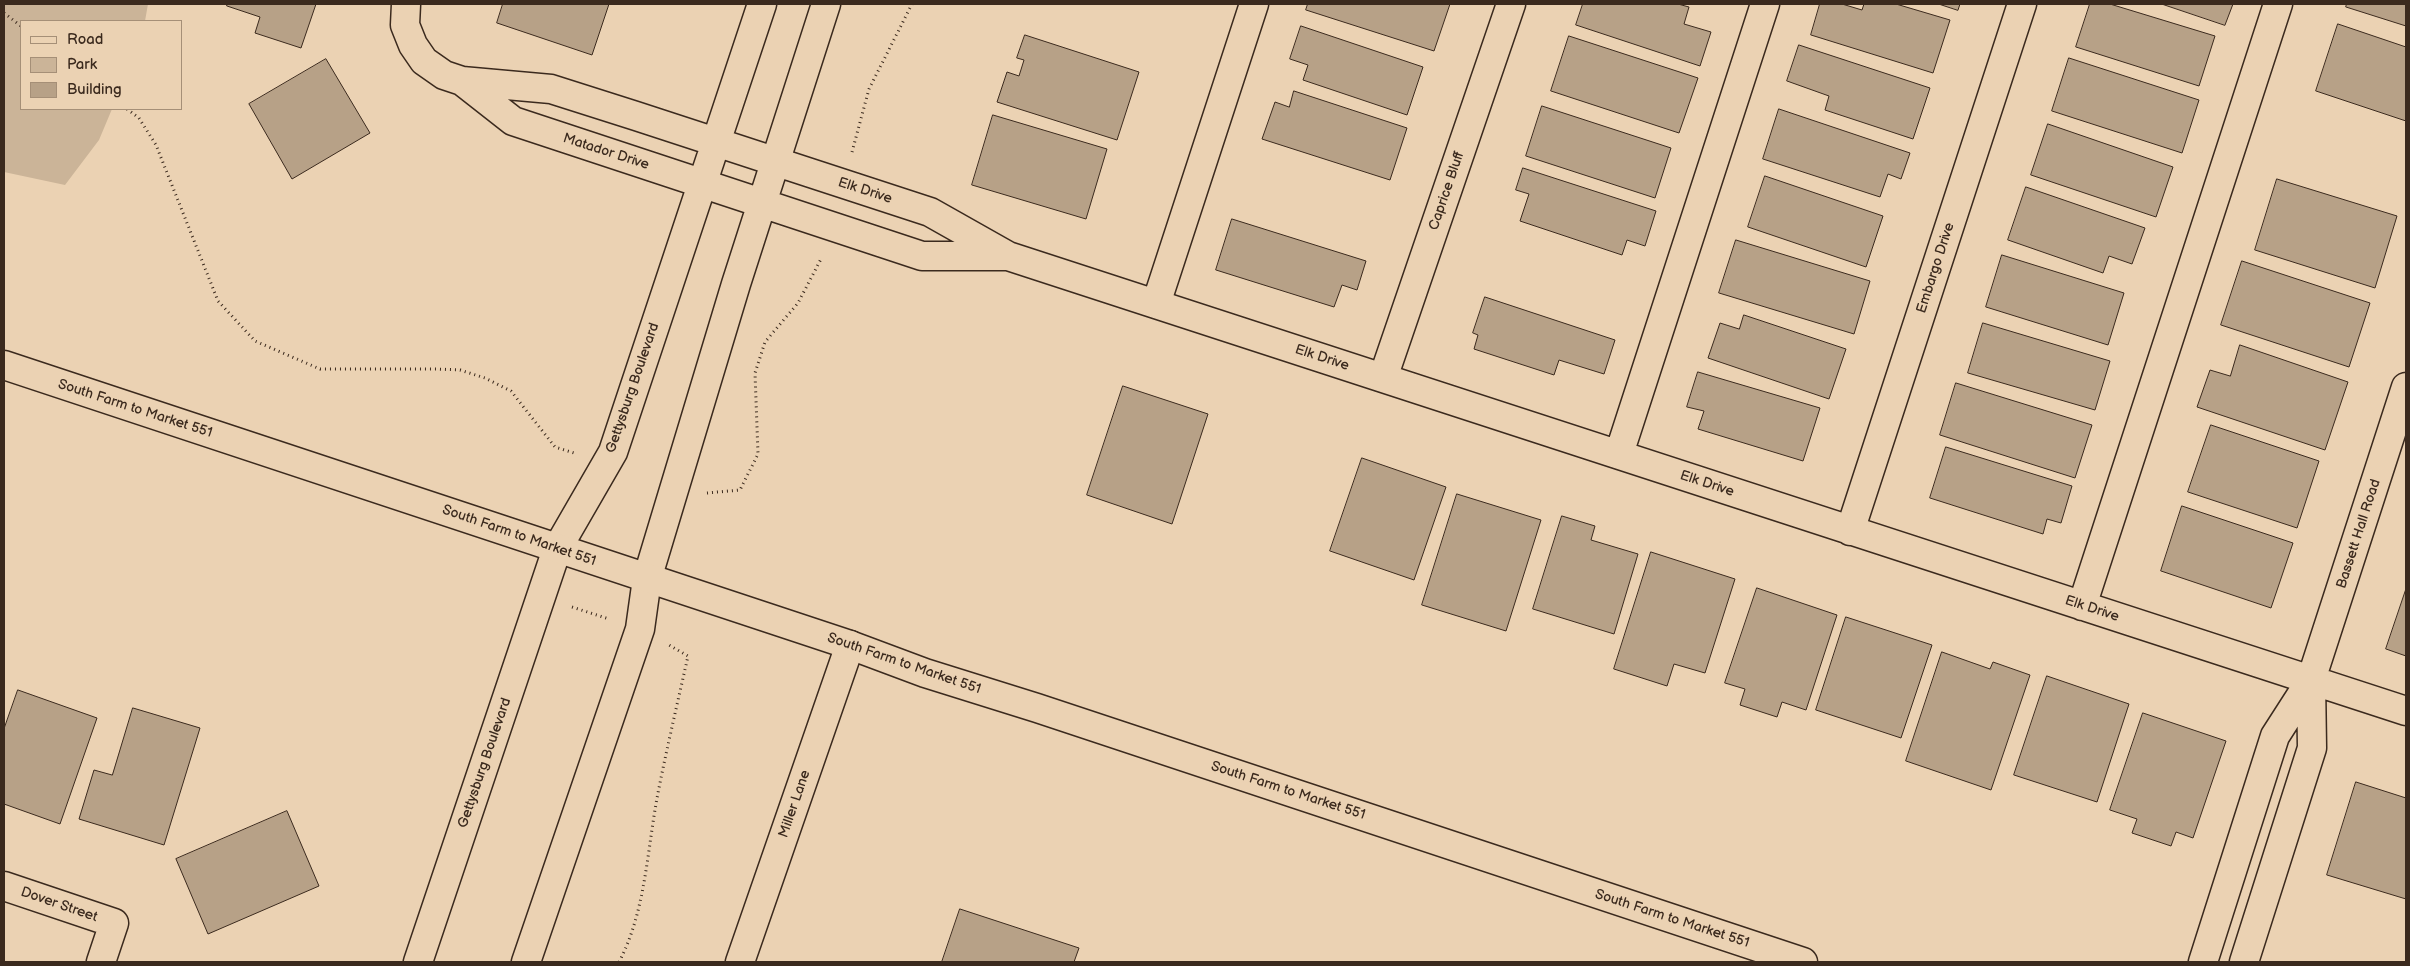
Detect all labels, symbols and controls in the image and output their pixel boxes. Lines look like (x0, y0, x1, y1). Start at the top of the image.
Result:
legend (20, 20, 182, 110)
text: Road (67, 30, 103, 49)
text: Park (67, 55, 97, 74)
text: Building (67, 80, 122, 99)
street label: Matador Drive (561, 130, 651, 174)
street label: Caprice Bluff (1426, 150, 1468, 232)
street label: Elk Drive (836, 174, 894, 208)
street label: Embargo Drive (1913, 221, 1959, 315)
street label: Gettysburg Boulevard (603, 321, 663, 455)
street label: Elk Drive (1293, 341, 1351, 375)
street label: South Farm to Market 551 (56, 376, 214, 442)
street label: Elk Drive (1678, 467, 1736, 501)
street label: Bassett Hall Road (2333, 477, 2385, 591)
street label: South Farm to Market 551 (440, 502, 598, 570)
street label: Elk Drive (2063, 592, 2121, 626)
street label: South Farm to Market 551 (825, 630, 983, 698)
street label: Gettysburg Boulevard (455, 696, 515, 830)
street label: South Farm to Market 551 (1209, 758, 1367, 824)
street label: Miller Lane (776, 768, 814, 840)
street label: Dover Street (18, 884, 100, 926)
street label: South Farm to Market 551 (1593, 886, 1751, 952)

